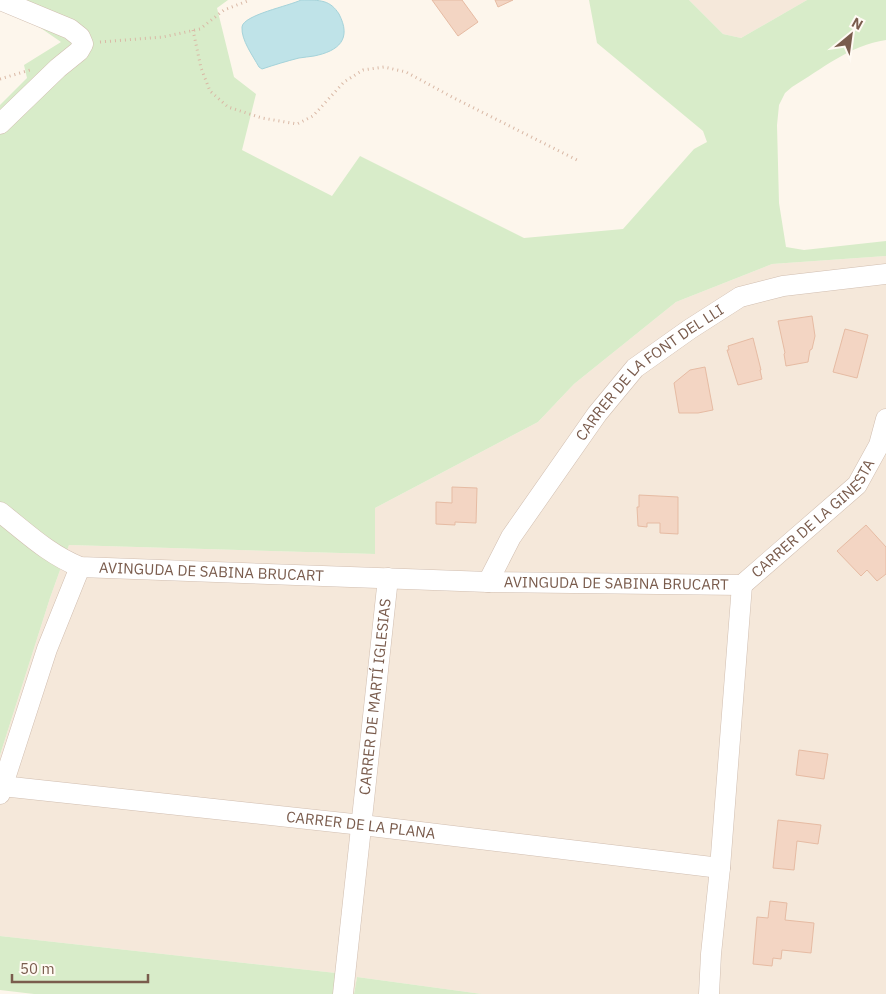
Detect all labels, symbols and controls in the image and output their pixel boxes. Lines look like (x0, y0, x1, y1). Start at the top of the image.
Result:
north arrow (826, 10, 876, 60)
text: N (849, 13, 866, 34)
street label: CARRER DE LA FONT DEL LLI (571, 300, 727, 444)
street label: CARRER DE LA GINESTA (747, 455, 879, 582)
street label: AVINGUDA DE SABINA BRUCART (99, 558, 325, 585)
street label: AVINGUDA DE SABINA BRUCART (504, 572, 729, 594)
street label: CARRER DE MARTÍ IGLESIAS (355, 598, 395, 796)
street label: CARRER DE LA PLANA (285, 807, 437, 843)
scale bar (12, 952, 149, 984)
text: 50 m (20, 959, 55, 978)

